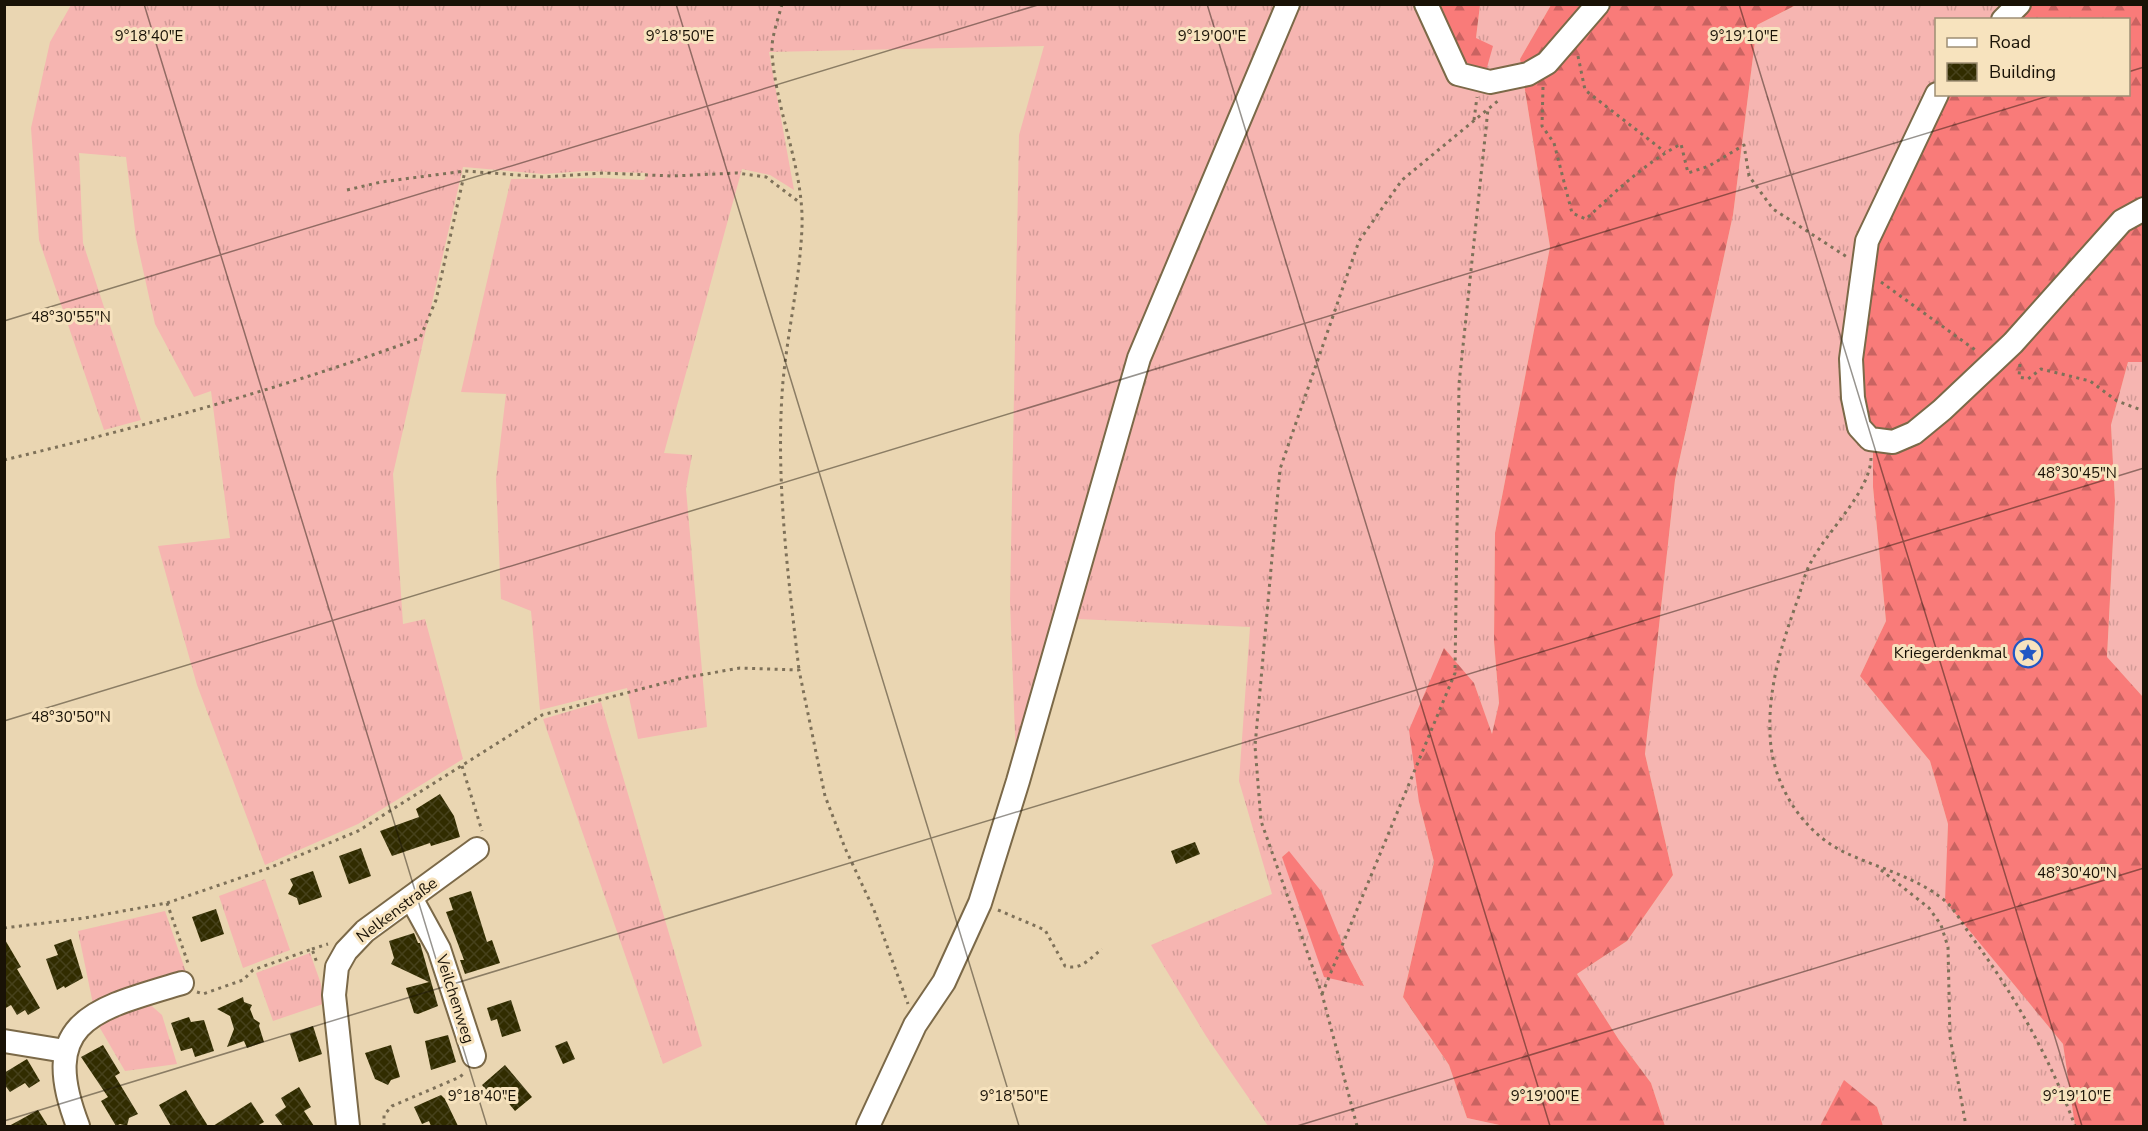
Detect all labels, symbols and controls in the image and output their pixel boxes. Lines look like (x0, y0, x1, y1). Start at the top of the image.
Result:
legend (1935, 18, 2130, 96)
text: 9°18'40"E (115, 26, 183, 46)
text: 9°18'50"E (646, 26, 714, 46)
text: 9°19'00"E (1178, 26, 1246, 46)
text: 9°19'10"E (1710, 26, 1778, 46)
text: Road (1989, 30, 2031, 54)
text: Building (1989, 60, 2056, 84)
text: 48°30'55"N (31, 307, 111, 327)
text: 48°30'45"N (2037, 463, 2117, 483)
place icon: Kriegerdenkmal (2012, 637, 2044, 669)
place label: Kriegerdenkmal (1894, 642, 2007, 664)
text: 48°30'50"N (31, 707, 111, 727)
text: 48°30'40"N (2037, 863, 2117, 883)
street label: Nelkenstraße (352, 872, 442, 948)
street label: Veilchenweg (430, 951, 480, 1046)
text: 9°18'40"E (448, 1086, 516, 1106)
text: 9°18'50"E (980, 1086, 1048, 1106)
text: 9°19'00"E (1511, 1086, 1579, 1106)
text: 9°19'10"E (2043, 1086, 2111, 1106)

